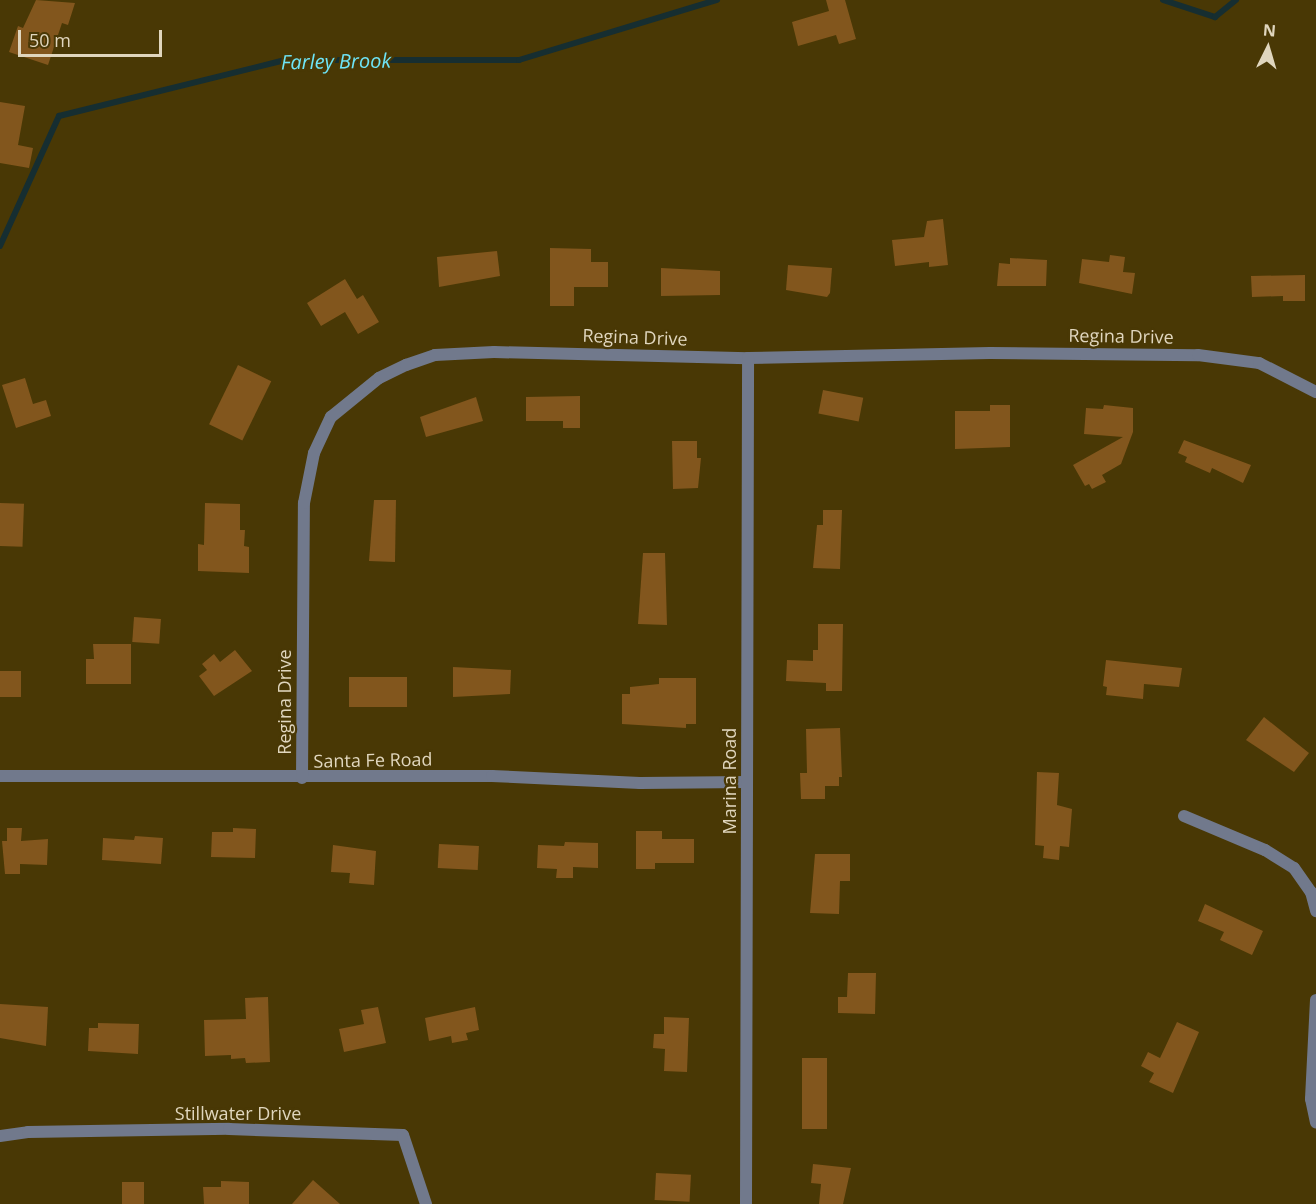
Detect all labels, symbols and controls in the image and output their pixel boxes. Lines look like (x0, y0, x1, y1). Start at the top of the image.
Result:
scale bar (21, 18, 165, 56)
north arrow (1238, 18, 1298, 78)
text: N (1262, 19, 1277, 42)
text: 50 m (29, 28, 71, 52)
water label: Farley Brook (281, 48, 391, 74)
street label: Regina Drive (582, 324, 688, 350)
street label: Regina Drive (1068, 324, 1174, 348)
street label: Regina Drive (273, 649, 295, 755)
street label: Marina Road (718, 728, 740, 834)
street label: Santa Fe Road (313, 748, 433, 772)
street label: Stillwater Drive (175, 1102, 301, 1124)

